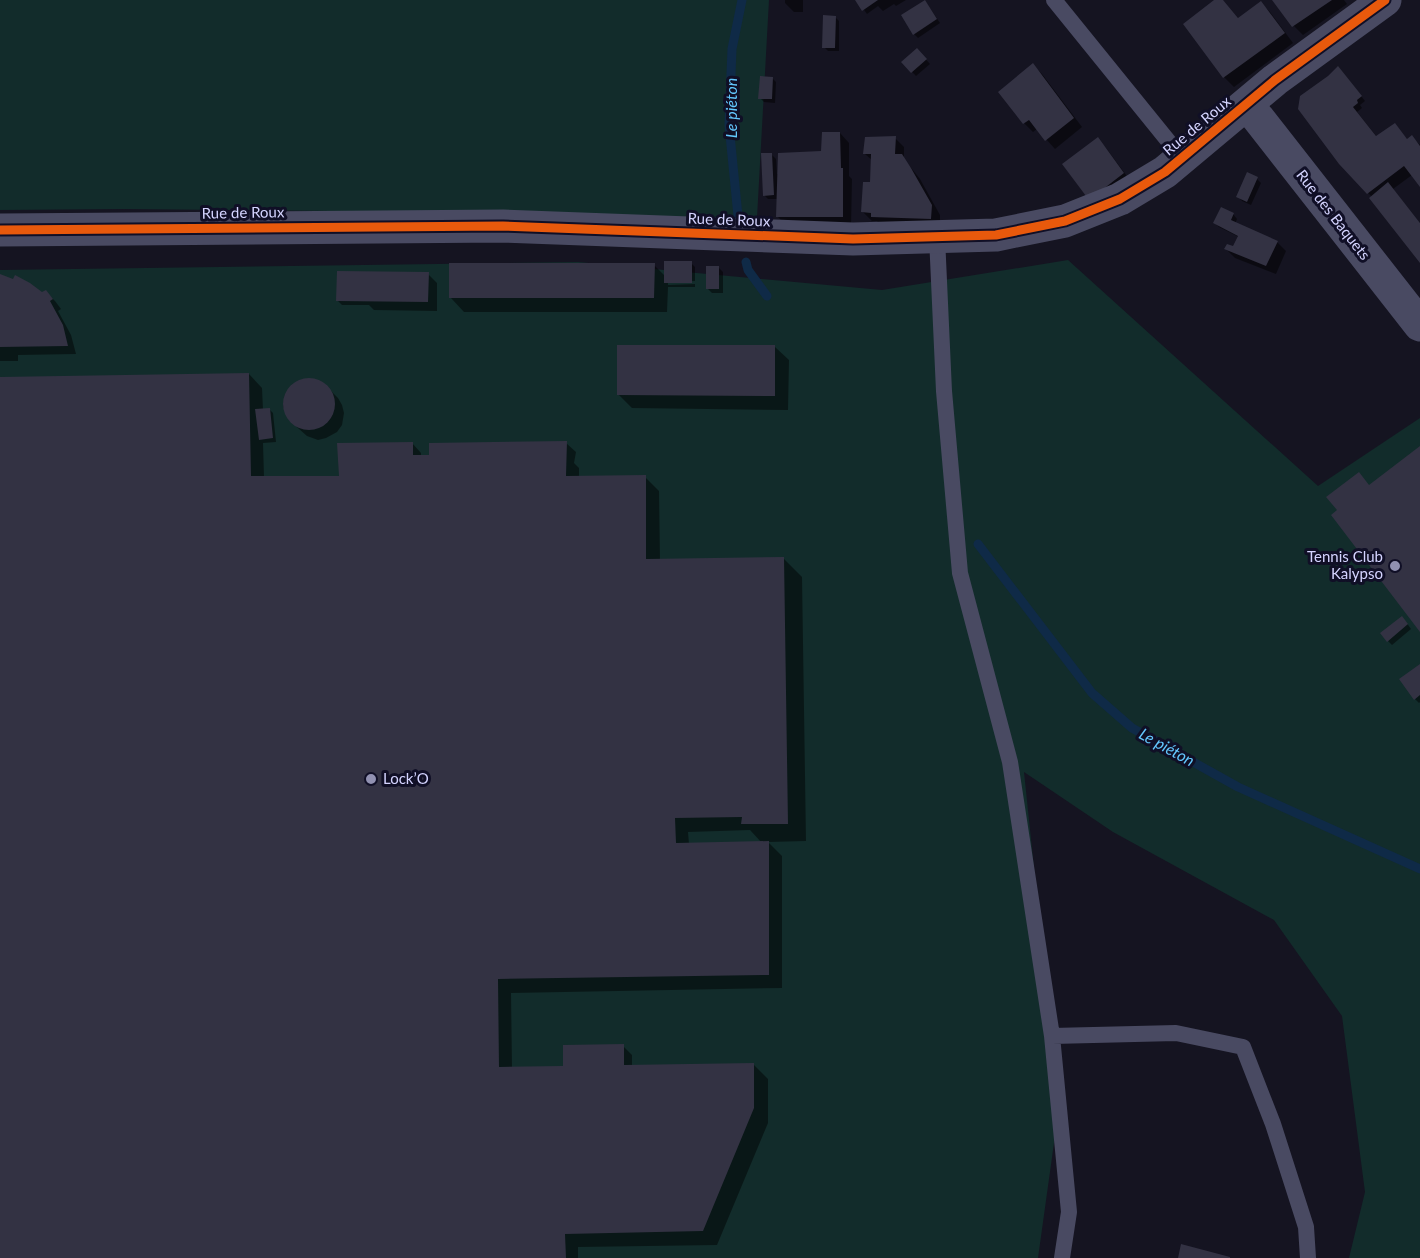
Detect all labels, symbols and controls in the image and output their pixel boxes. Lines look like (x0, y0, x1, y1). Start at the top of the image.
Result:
water label: Le piéton (721, 78, 740, 138)
street label: Rue de Roux (1159, 91, 1234, 159)
street label: Rue des Baquets (1293, 166, 1375, 263)
street label: Rue de Roux (202, 202, 285, 222)
street label: Rue de Roux (687, 209, 771, 229)
place label: Tennis Club Kalypso (1307, 547, 1383, 582)
marker: Tennis Club Kalypso (1388, 559, 1402, 573)
water label: Le piéton (1136, 724, 1198, 770)
place label: Lock’O (383, 769, 429, 787)
marker: Lock’O (364, 772, 378, 786)

